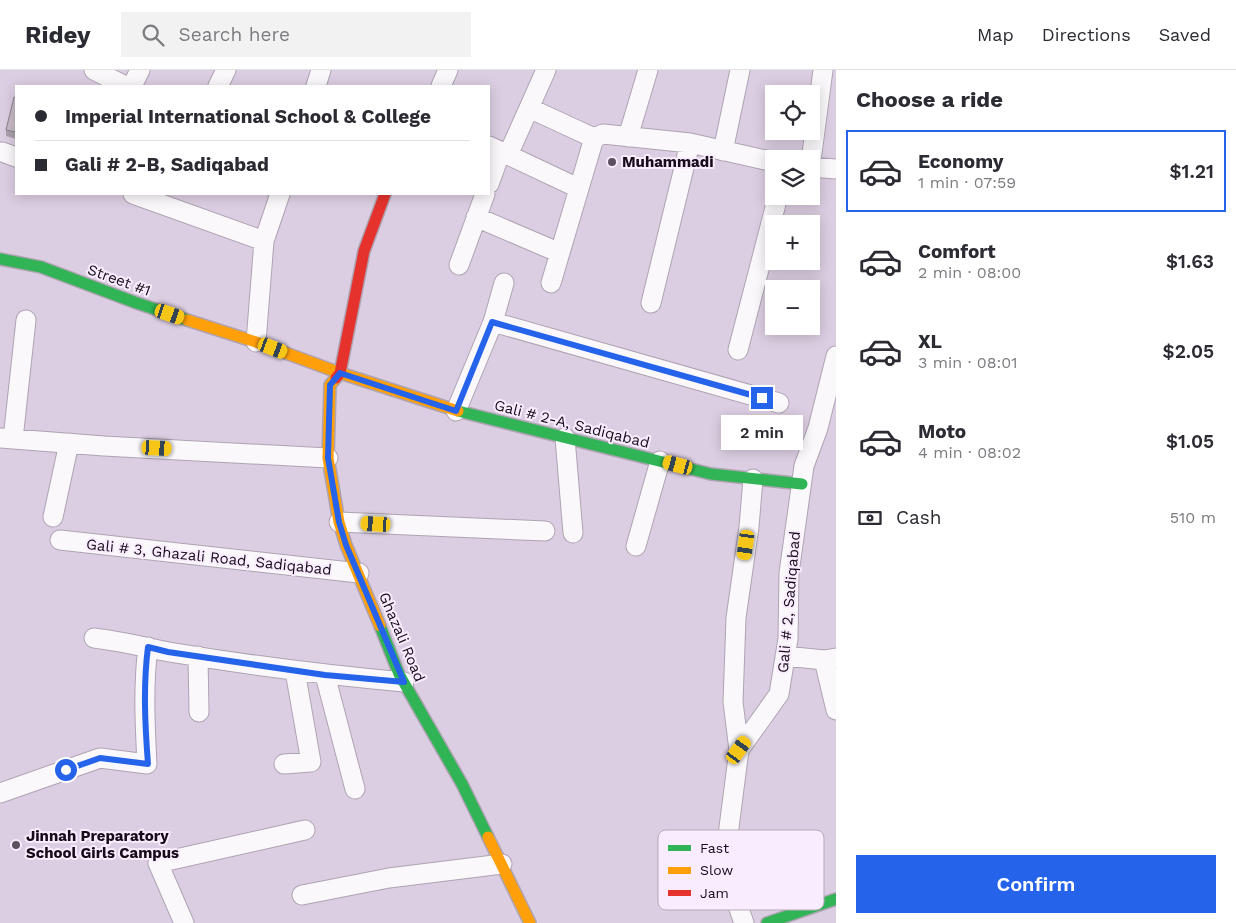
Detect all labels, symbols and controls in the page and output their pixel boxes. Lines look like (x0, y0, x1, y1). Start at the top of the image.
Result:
search box (121, 12, 471, 57)
text: Ridey (25, 21, 91, 49)
icon: search (139, 21, 167, 49)
text: Search here (179, 23, 290, 46)
text: Map (977, 24, 1014, 45)
text: Directions (1042, 24, 1131, 45)
text: Saved (1159, 24, 1211, 45)
map controls (765, 85, 820, 335)
button: locate (765, 85, 820, 140)
text: Choose a ride (856, 87, 1003, 112)
text: Imperial International School & College (65, 105, 431, 128)
icon: car (858, 149, 903, 194)
button: layers (765, 150, 820, 205)
text: Economy (918, 150, 1003, 173)
text: Gali # 2-B, Sadiqabad (65, 153, 269, 176)
place label: Muhammadi (622, 153, 714, 171)
marker: Muhammadi (606, 156, 618, 168)
text: $1.21 (1170, 160, 1214, 183)
text: 1 min · 07:59 (918, 173, 1016, 192)
button: + (765, 215, 820, 270)
icon: car (858, 239, 903, 284)
text: Comfort (918, 240, 996, 263)
text: $1.63 (1166, 250, 1214, 273)
street label: Street #1 (85, 260, 153, 300)
text: 2 min · 08:00 (918, 263, 1021, 282)
button: − (765, 280, 820, 335)
car (153, 302, 186, 326)
icon: car (858, 329, 903, 374)
text: XL (918, 330, 942, 353)
car (256, 336, 289, 360)
text: $2.05 (1163, 340, 1214, 363)
text: 3 min · 08:01 (918, 353, 1017, 372)
route end (751, 387, 773, 409)
street label: Gali # 2-A, Sadiqabad (493, 396, 651, 452)
callout: 2 min (721, 416, 803, 450)
icon: car (858, 419, 903, 464)
text: Moto (918, 420, 966, 443)
text: 2 min (740, 423, 784, 442)
text: $1.05 (1166, 430, 1214, 453)
car (141, 440, 172, 456)
text: 4 min · 08:02 (918, 443, 1021, 462)
car (661, 454, 694, 476)
icon: cash (856, 504, 884, 532)
text: Cash (896, 506, 942, 529)
text: 510 m (1170, 508, 1216, 527)
car (360, 516, 391, 532)
car (736, 529, 755, 561)
street label: Gali # 2, Sadiqabad (774, 530, 804, 674)
street label: Gali # 3, Ghazali Road, Sadiqabad (85, 535, 333, 579)
street label: Ghazali Road (375, 590, 429, 684)
car (724, 733, 753, 767)
route start (55, 759, 77, 781)
place label: Jinnah Preparatory School Girls Campus (26, 827, 179, 862)
legend (658, 830, 824, 910)
marker: Jinnah Preparatory School Girls Campus (10, 839, 22, 851)
text: Fast (700, 840, 729, 856)
button: Confirm (856, 855, 1216, 913)
text: Slow (700, 862, 733, 878)
text: Jam (700, 885, 729, 901)

